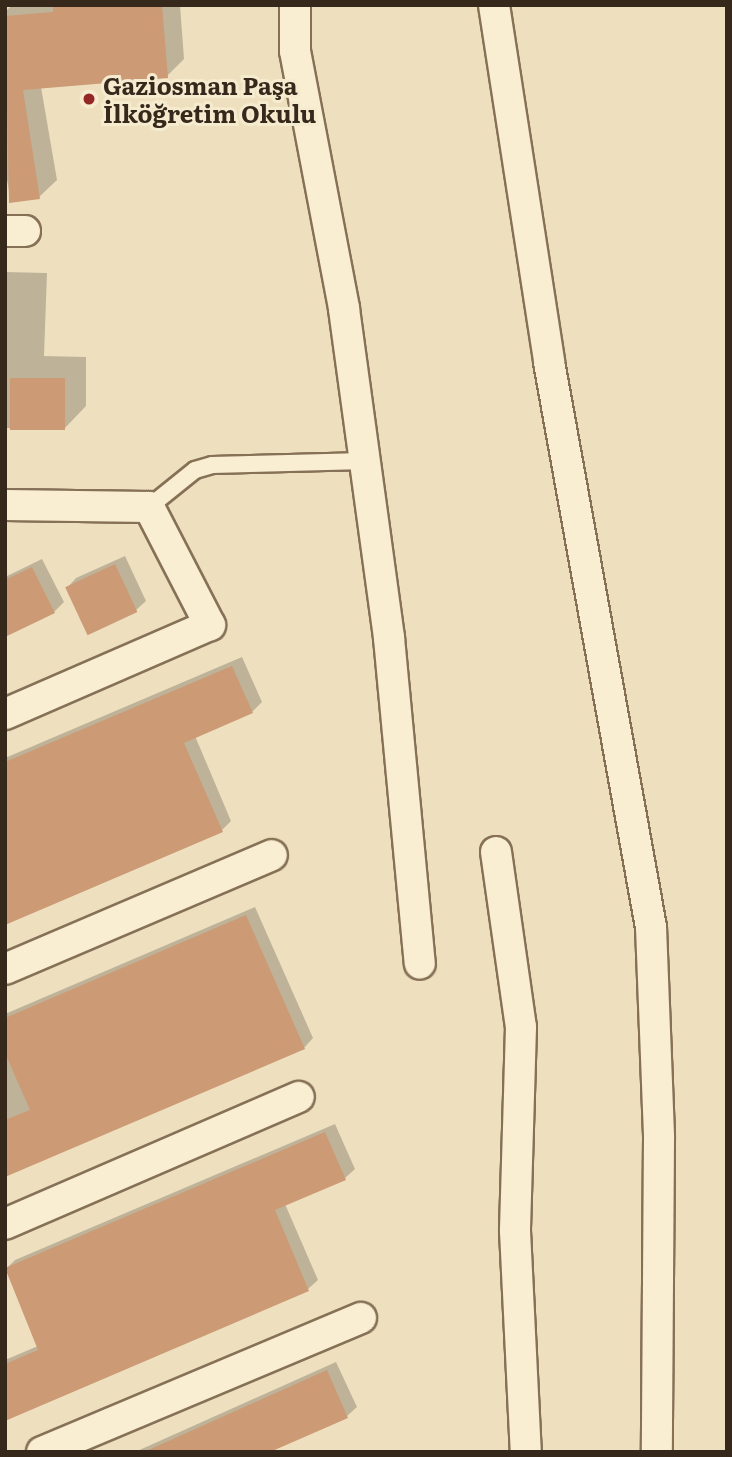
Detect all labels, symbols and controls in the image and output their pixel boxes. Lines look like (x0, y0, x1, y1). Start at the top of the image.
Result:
place label: Gaziosman Paşa İlköğretim Okulu (103, 71, 316, 127)
marker: Gaziosman Paşa İlköğretim Okulu (81, 91, 97, 107)

